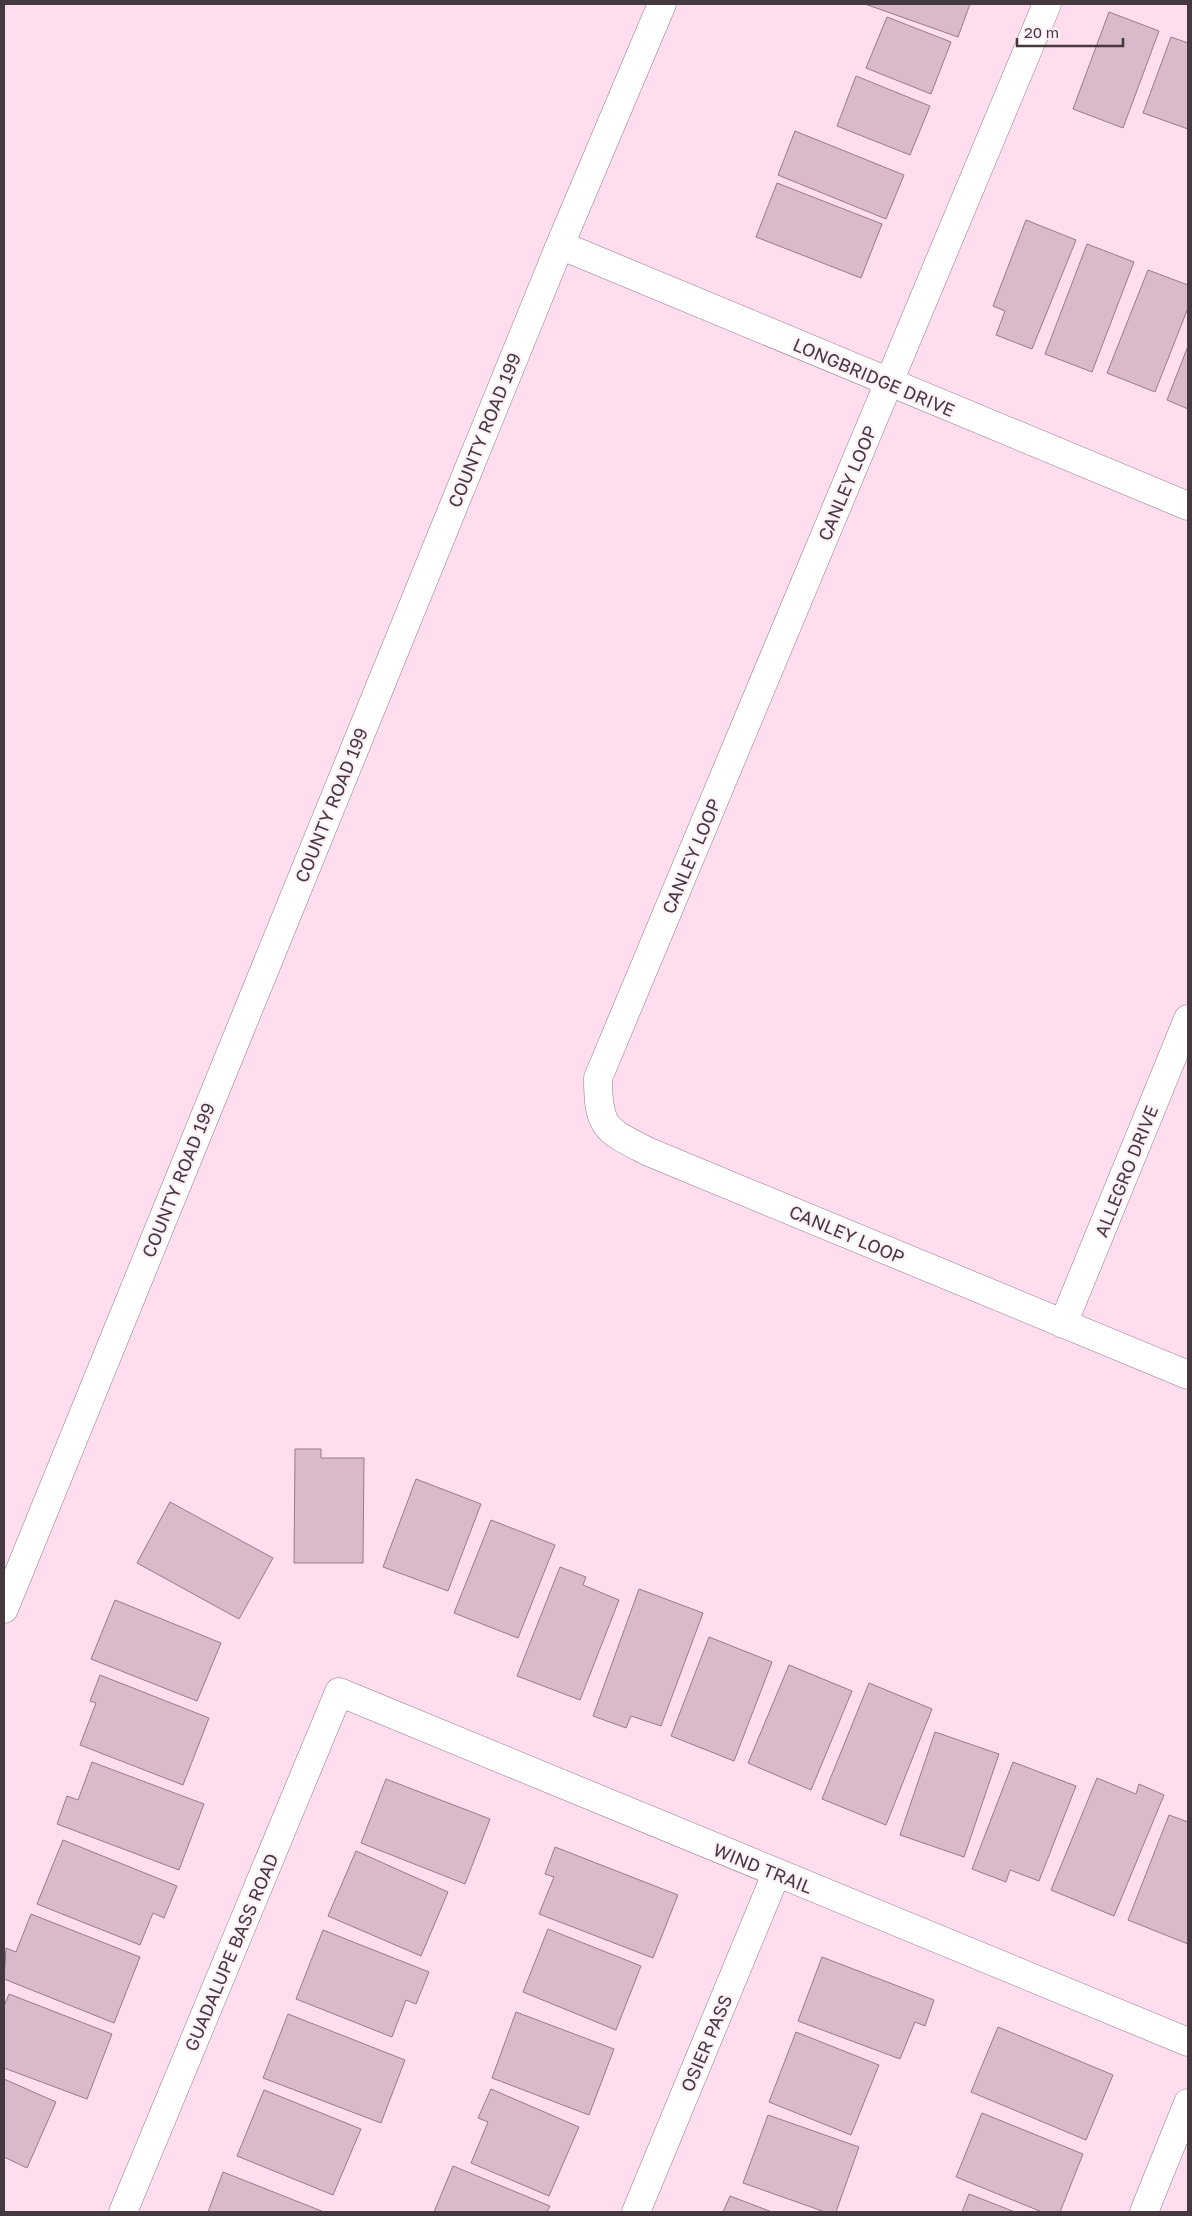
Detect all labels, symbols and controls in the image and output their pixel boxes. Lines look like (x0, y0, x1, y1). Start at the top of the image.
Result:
scale bar (1017, 15, 1123, 47)
text: 20 m (1024, 23, 1059, 41)
street label: LONGBRIDGE DRIVE (790, 333, 958, 421)
street label: COUNTY ROAD 199 (443, 349, 525, 511)
street label: CANLEY LOOP (813, 422, 881, 544)
street label: COUNTY ROAD 199 (290, 724, 372, 886)
street label: CANLEY LOOP (657, 795, 725, 917)
street label: COUNTY ROAD 199 (137, 1099, 219, 1261)
street label: ALLEGRO DRIVE (1090, 1102, 1162, 1240)
street label: CANLEY LOOP (786, 1200, 908, 1268)
street label: WIND TRAIL (710, 1838, 816, 1898)
street label: GUADALUPE BASS ROAD (179, 1850, 283, 2054)
street label: OSIER PASS (676, 1991, 736, 2095)

